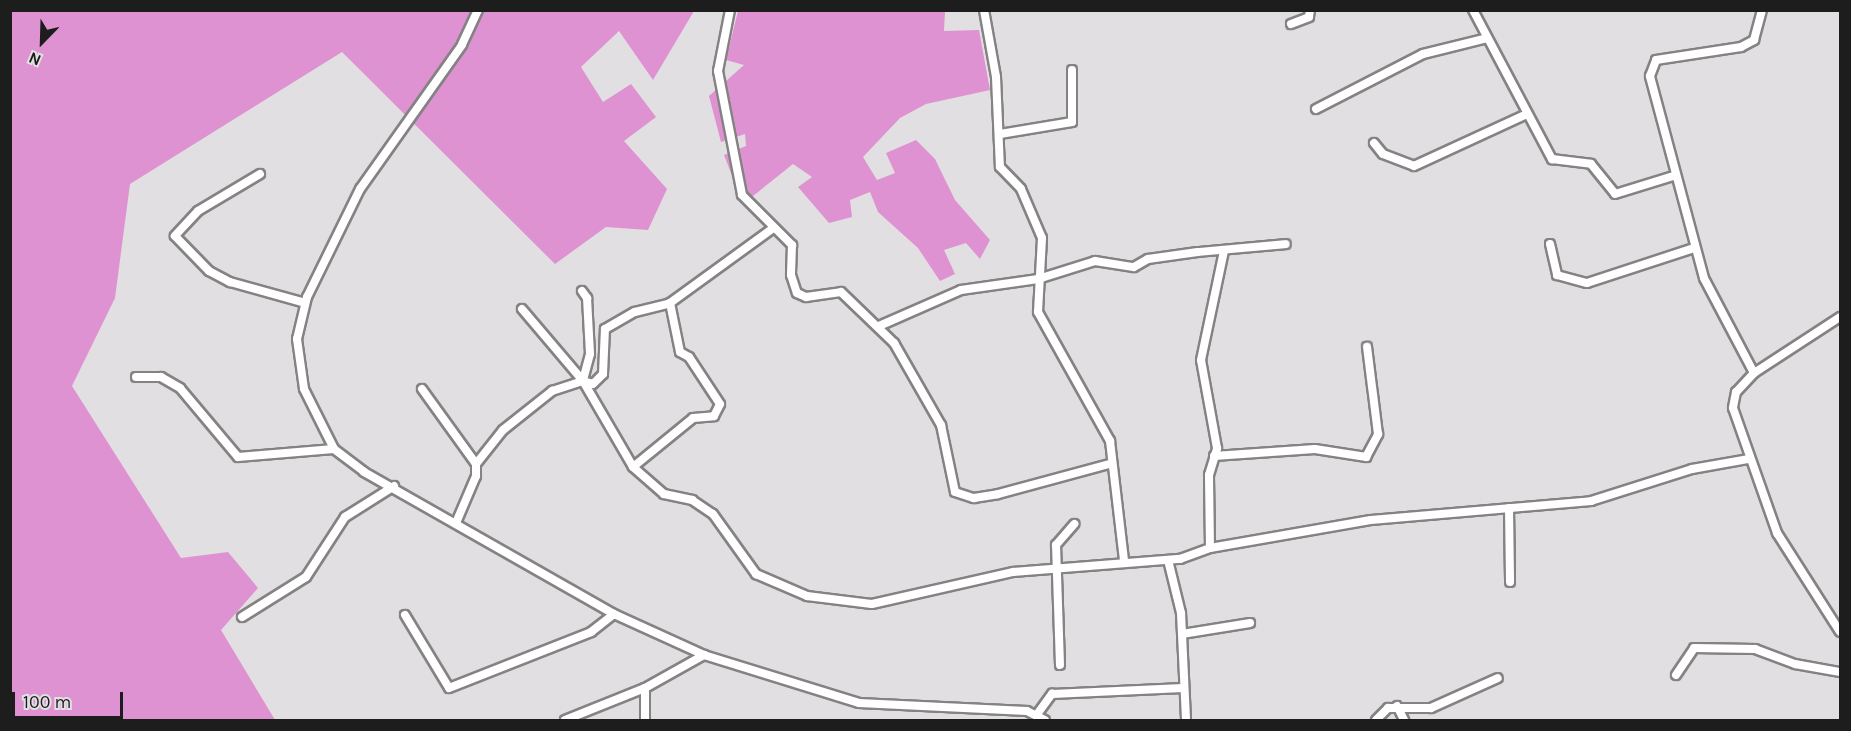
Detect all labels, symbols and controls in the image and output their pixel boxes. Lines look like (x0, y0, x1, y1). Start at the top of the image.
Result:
north arrow (12, 12, 72, 72)
text: N (26, 48, 44, 70)
scale bar (15, 680, 126, 718)
text: 100 m (23, 691, 71, 713)

